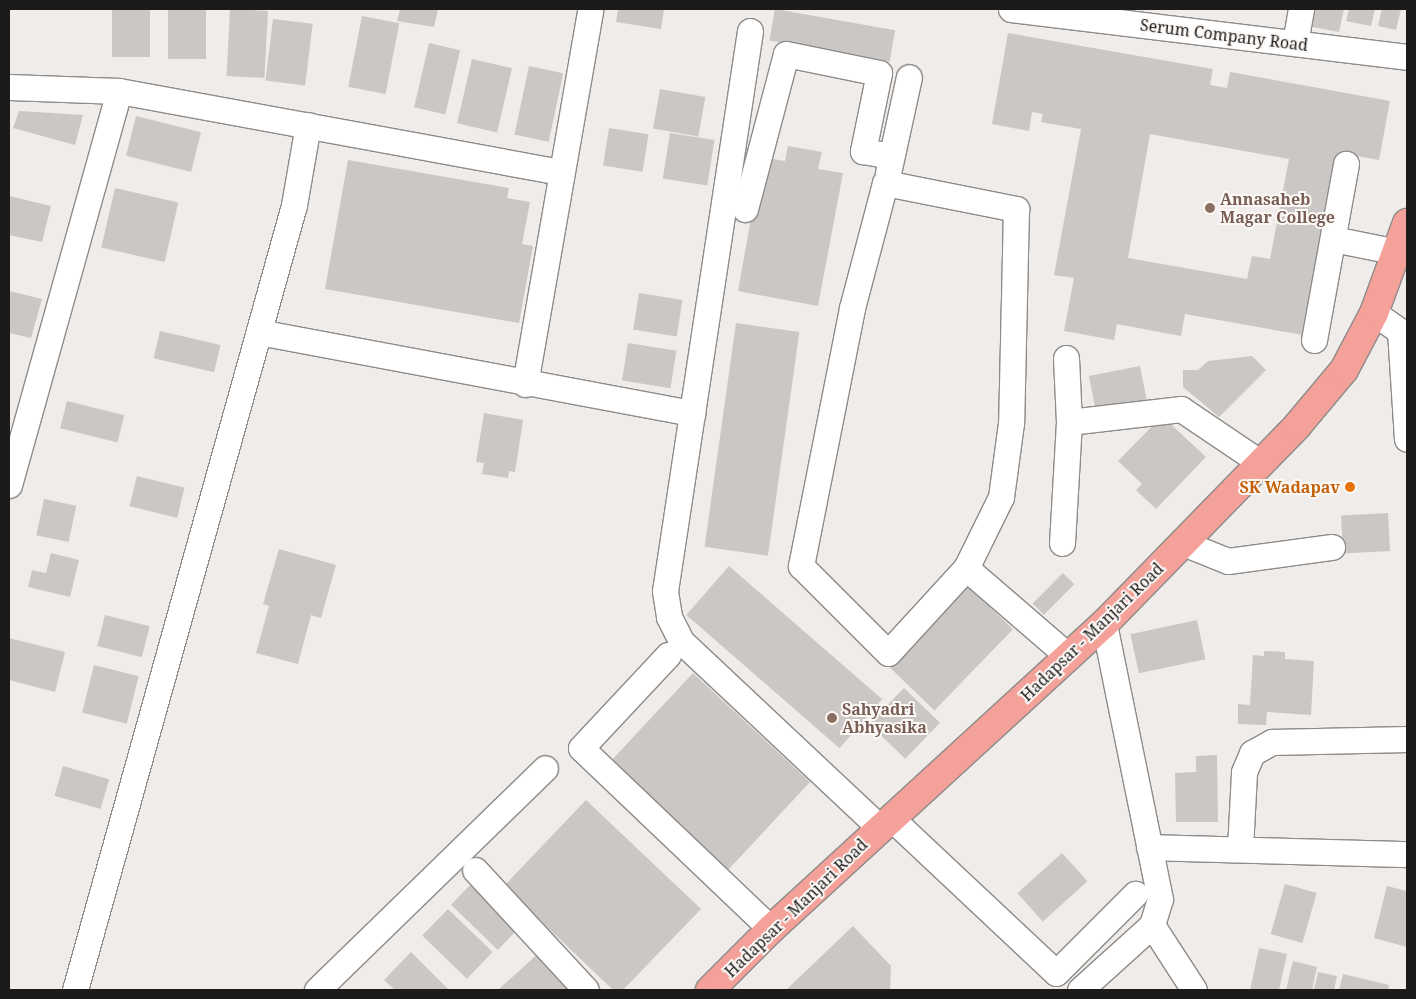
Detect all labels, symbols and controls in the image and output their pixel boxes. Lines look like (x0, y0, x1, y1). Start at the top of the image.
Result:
street label: Serum Company Road (1139, 15, 1309, 55)
place label: Annasaheb Magar College (1220, 189, 1335, 227)
marker: Annasaheb Magar College (1204, 202, 1216, 214)
place label: SK Wadapav (1240, 477, 1340, 497)
marker: SK Wadapav (1344, 481, 1356, 493)
street label: Hadapsar - Manjari Road (1017, 559, 1167, 705)
place label: Sahyadri Abhyasika (842, 699, 927, 737)
marker: Sahyadri Abhyasika (826, 712, 838, 724)
street label: Hadapsar - Manjari Road (721, 835, 871, 981)

